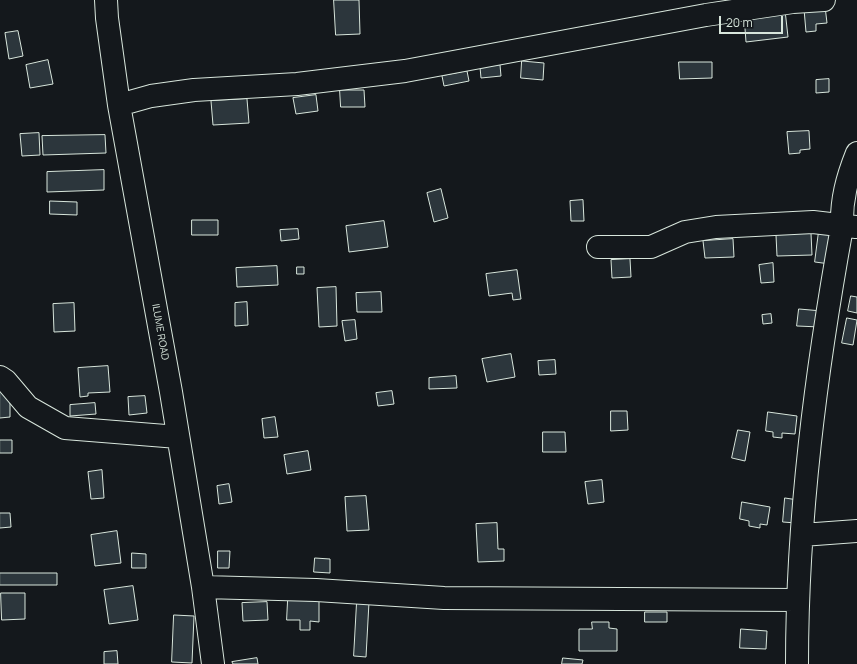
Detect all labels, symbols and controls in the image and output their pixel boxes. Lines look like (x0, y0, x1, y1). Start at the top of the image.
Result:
scale bar (721, 8, 785, 34)
text: 20 m (726, 14, 753, 31)
street label: ILUME ROAD (149, 303, 171, 361)

